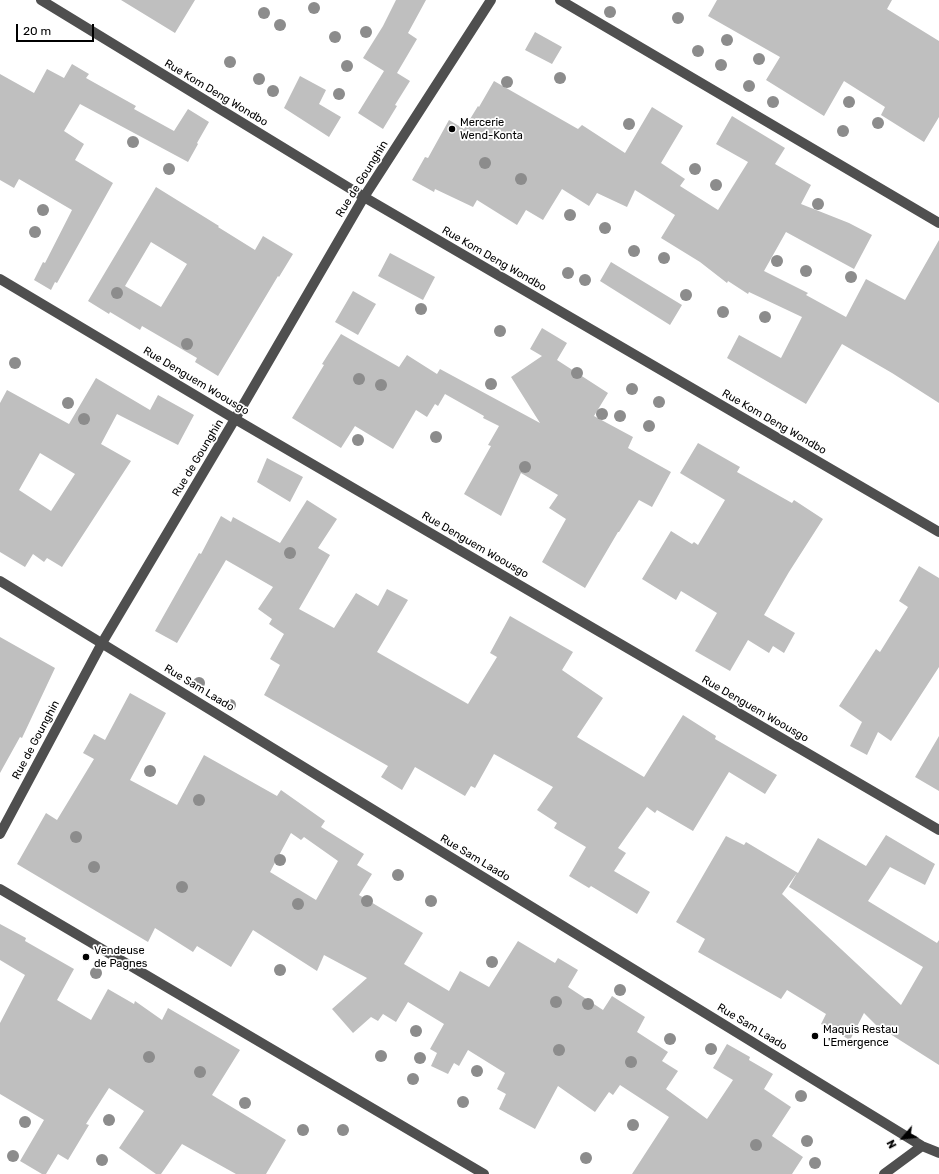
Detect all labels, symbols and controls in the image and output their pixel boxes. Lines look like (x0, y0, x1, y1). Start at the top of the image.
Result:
scale bar (18, 16, 96, 42)
text: 20 m (23, 24, 51, 38)
street label: Rue Kom Deng Wondbo (162, 57, 270, 129)
place label: Mercerie Wend-Konta (460, 116, 523, 142)
marker: Mercerie Wend-Konta (447, 124, 457, 134)
street label: Rue de Gounghin (333, 138, 391, 220)
street label: Rue Kom Deng Wondbo (439, 224, 549, 294)
street label: Rue Denguem Woousgo (141, 344, 251, 418)
street label: Rue Kom Deng Wondbo (719, 387, 829, 457)
street label: Rue de Gounghin (170, 417, 226, 499)
street label: Rue Denguem Woousgo (419, 509, 531, 581)
street label: Rue Sam Laado (162, 662, 236, 714)
street label: Rue Denguem Woousgo (699, 673, 811, 745)
street label: Rue de Gounghin (10, 698, 62, 782)
street label: Rue Sam Laado (438, 832, 512, 884)
place label: Vendeuse de Pagnes (94, 944, 147, 970)
marker: Vendeuse de Pagnes (81, 952, 91, 962)
street label: Rue Sam Laado (715, 1001, 789, 1053)
place label: Maquis Restau L'Emergence (823, 1023, 898, 1049)
marker: Maquis Restau L'Emergence (810, 1031, 820, 1041)
north arrow (883, 1118, 923, 1158)
text: N (884, 1137, 900, 1150)

